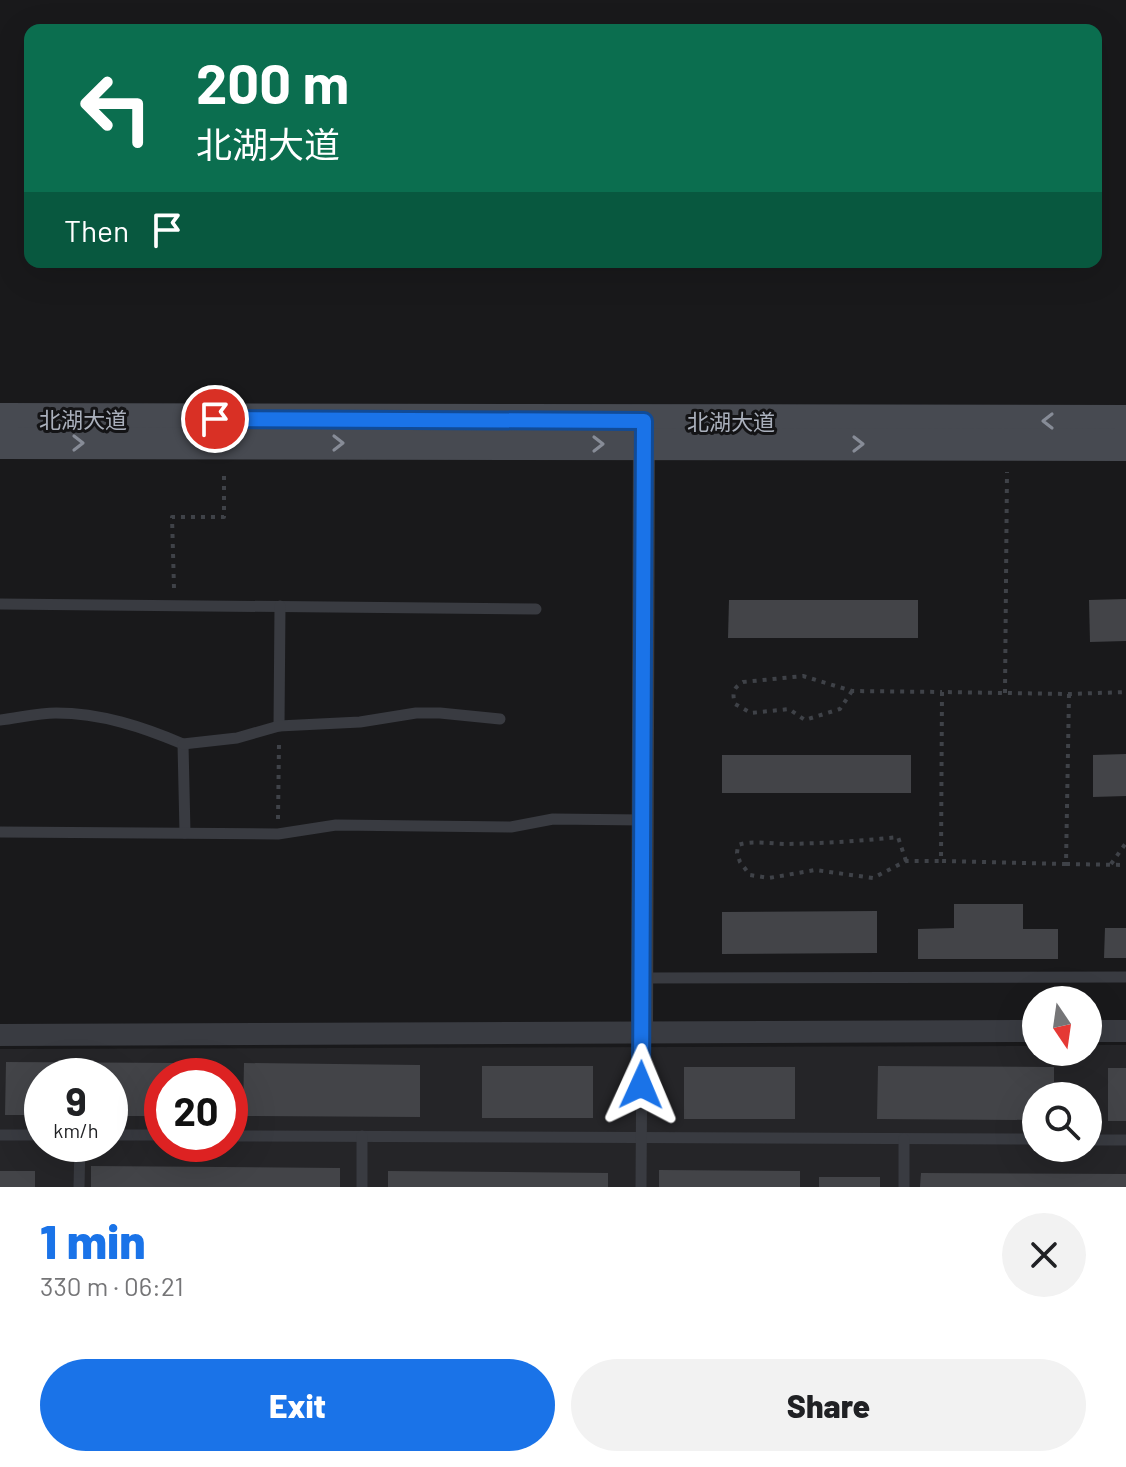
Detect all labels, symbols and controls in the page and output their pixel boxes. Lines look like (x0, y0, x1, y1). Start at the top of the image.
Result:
text: 200 m (196, 48, 349, 115)
icon: left (64, 56, 168, 160)
text: 北湖大道 (196, 122, 340, 165)
icon: arrive (145, 208, 189, 252)
text: Then (64, 212, 129, 248)
pin (181, 385, 249, 453)
icon: arrive (193, 397, 237, 441)
street label: 北湖大道 (39, 406, 127, 432)
street label: 北湖大道 (687, 408, 775, 434)
one-way arrow (1041, 412, 1054, 430)
one-way arrow (72, 434, 85, 452)
one-way arrow (332, 434, 345, 452)
one-way arrow (592, 435, 605, 453)
one-way arrow (852, 435, 865, 453)
north arrow (1022, 986, 1102, 1066)
map controls (1022, 986, 1102, 1162)
position arrow (599, 1043, 683, 1127)
speed limit sign: 20 (144, 1058, 248, 1162)
text: 9 (65, 1076, 87, 1124)
button: search (1022, 1082, 1102, 1162)
text: km/h (53, 1118, 99, 1142)
text: 1 min (40, 1211, 146, 1269)
button: close (1002, 1213, 1086, 1297)
text: 330 m · 06:21 (40, 1270, 184, 1301)
button: Exit (40, 1359, 555, 1451)
button: Share (571, 1359, 1086, 1451)

